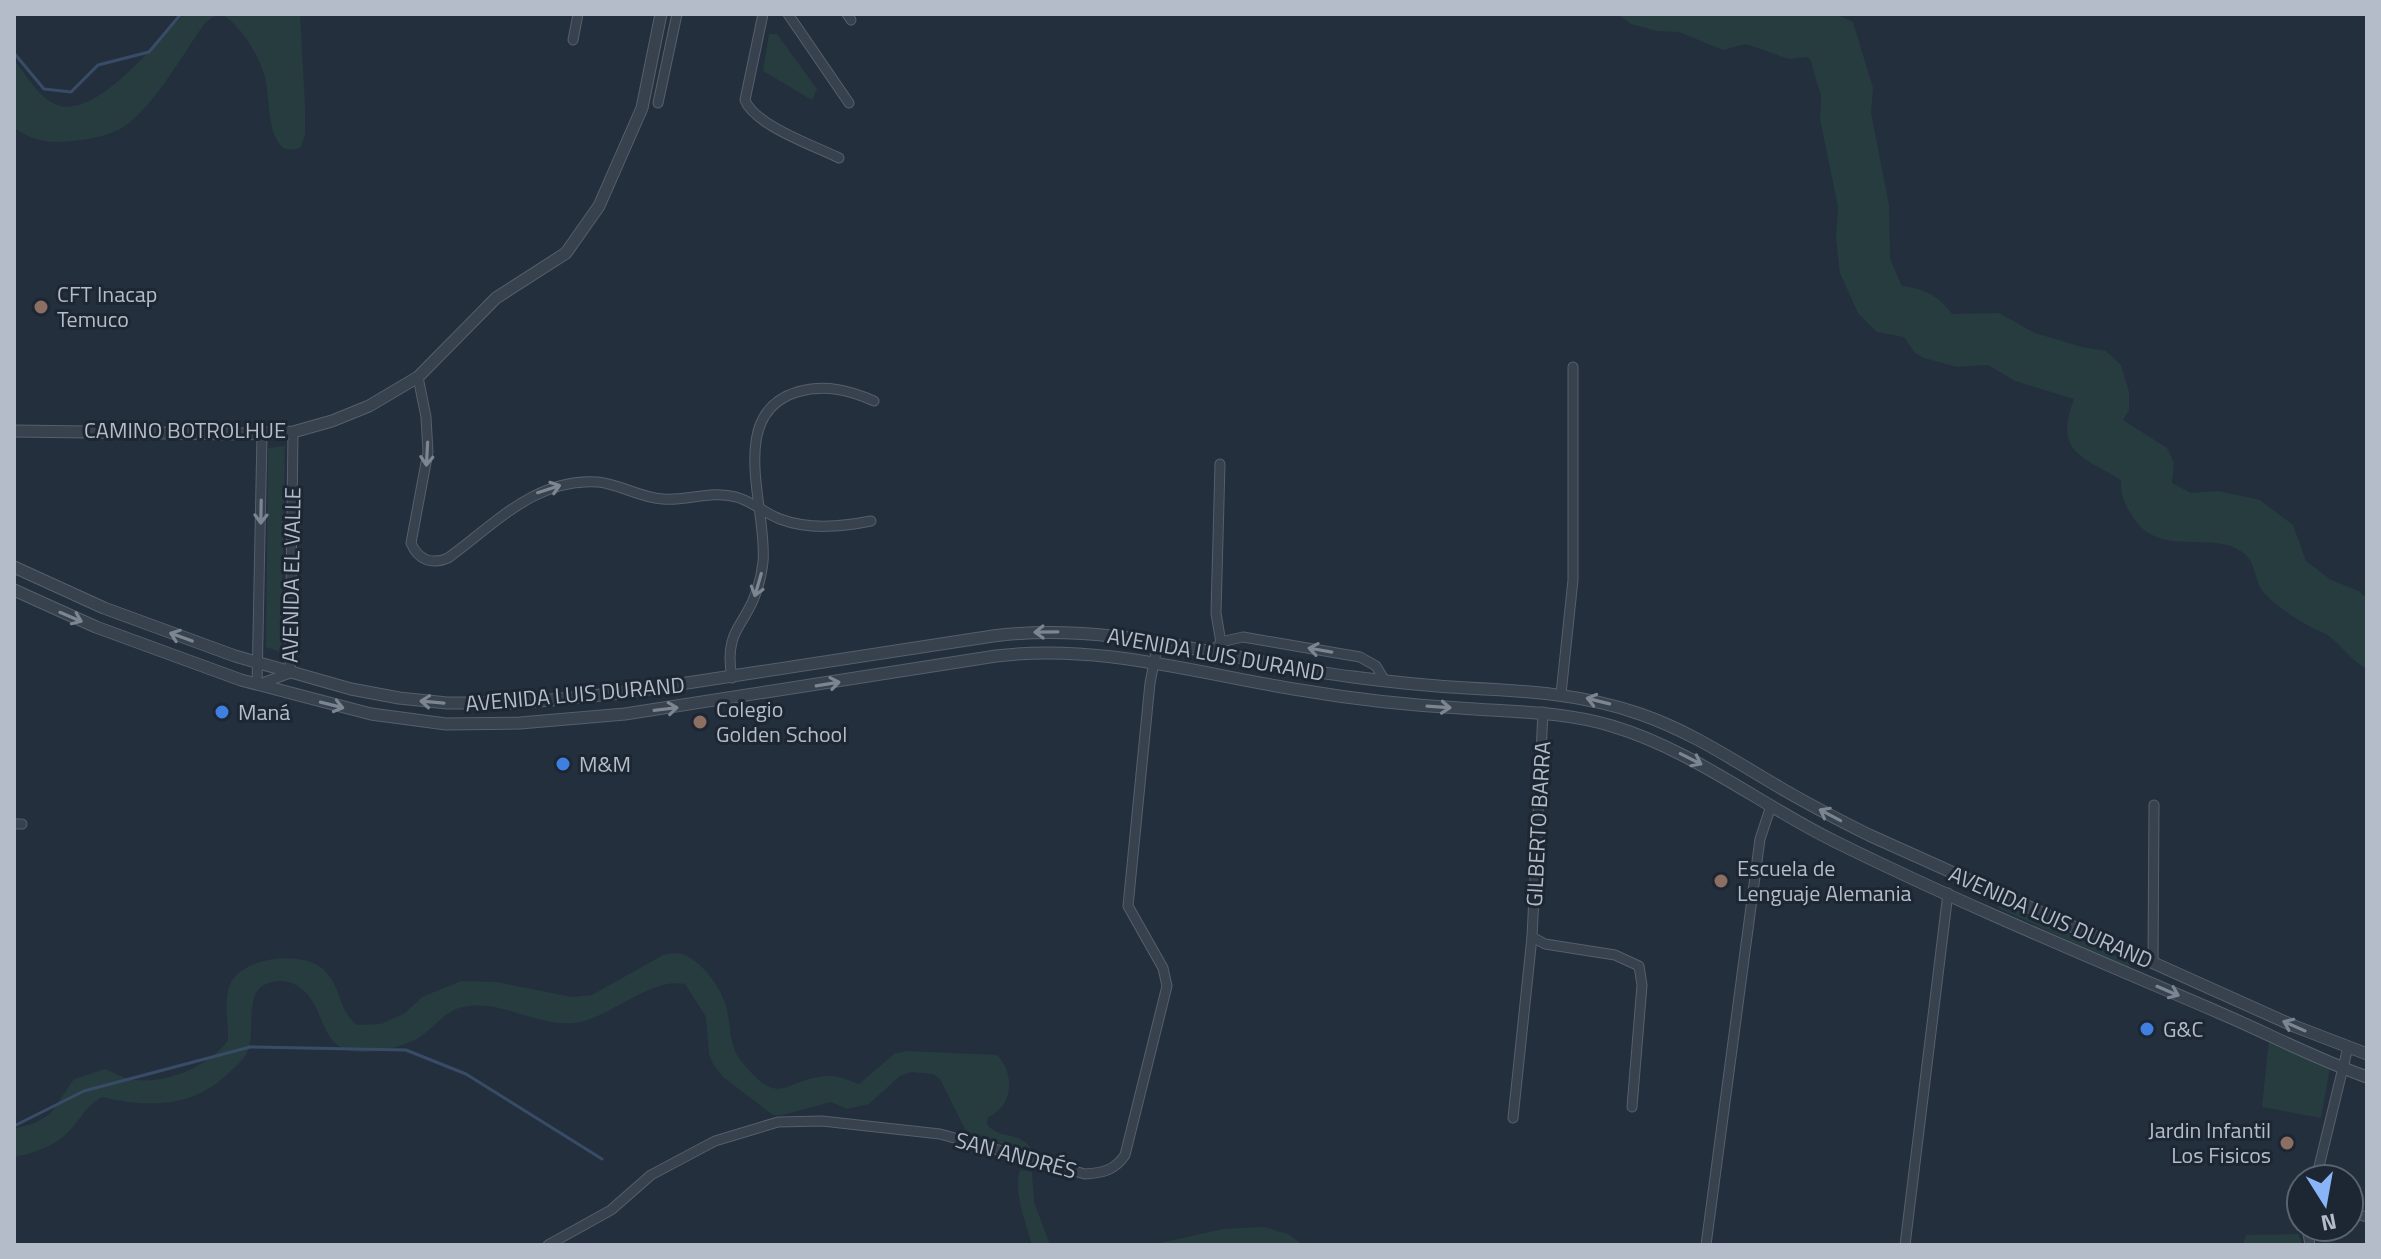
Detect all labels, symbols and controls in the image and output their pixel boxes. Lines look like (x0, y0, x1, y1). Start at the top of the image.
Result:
place label: CFT Inacap Temuco (57, 277, 157, 336)
marker: CFT Inacap Temuco (32, 298, 50, 316)
street label: CAMINO BOTROLHUE (84, 413, 286, 447)
one-way arrow (419, 440, 434, 467)
one-way arrow (536, 481, 561, 496)
street label: AVENIDA EL VALLE (272, 487, 310, 663)
one-way arrow (253, 498, 269, 525)
one-way arrow (749, 571, 764, 597)
one-way arrow (58, 610, 83, 625)
street label: AVENIDA LUIS DURAND (1105, 618, 1327, 690)
one-way arrow (1033, 624, 1060, 639)
one-way arrow (169, 629, 194, 643)
one-way arrow (1308, 641, 1333, 656)
street label: AVENIDA LUIS DURAND (464, 667, 686, 721)
one-way arrow (815, 675, 841, 690)
place label: Colegio Golden School (716, 692, 847, 751)
one-way arrow (1586, 693, 1611, 708)
one-way arrow (419, 694, 446, 709)
place label: Maná (238, 695, 290, 729)
one-way arrow (319, 699, 345, 714)
one-way arrow (1425, 700, 1452, 715)
one-way arrow (652, 701, 679, 716)
marker: Maná (213, 703, 231, 721)
marker: Colegio Golden School (691, 713, 709, 731)
street label: GILBERTO BARRA (1517, 740, 1559, 908)
place label: M&M (579, 747, 631, 781)
one-way arrow (1679, 751, 1702, 767)
marker: M&M (554, 755, 572, 773)
one-way arrow (1819, 807, 1843, 823)
place label: Escuela de Lenguaje Alemania (1737, 851, 1912, 910)
street label: AVENIDA LUIS DURAND (1944, 857, 2158, 977)
marker: Escuela de Lenguaje Alemania (1712, 872, 1730, 890)
one-way arrow (2155, 984, 2180, 999)
place label: G&C (2163, 1012, 2204, 1046)
one-way arrow (2282, 1018, 2307, 1033)
marker: G&C (2138, 1020, 2156, 1038)
place label: Jardin Infantil Los Fisicos (2148, 1113, 2271, 1172)
street label: SAN ANDRÉS (952, 1122, 1080, 1188)
marker: Jardin Infantil Los Fisicos (2278, 1134, 2296, 1152)
north arrow (2285, 1163, 2365, 1243)
text: N (2318, 1204, 2340, 1241)

